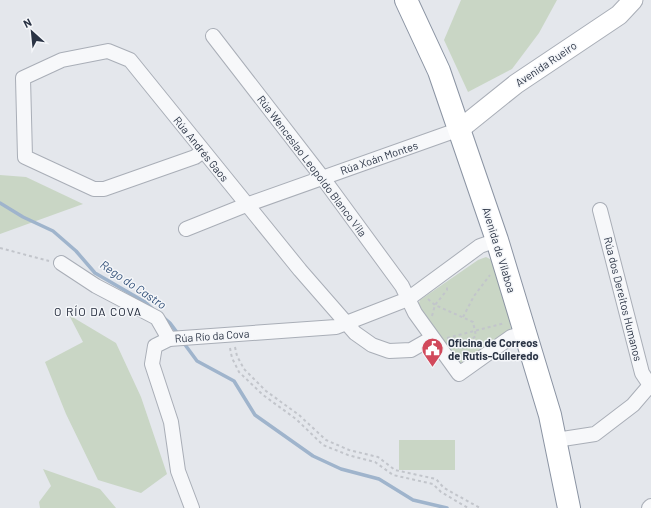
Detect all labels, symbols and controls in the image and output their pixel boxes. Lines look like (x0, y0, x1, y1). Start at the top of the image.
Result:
north arrow (12, 12, 52, 52)
text: N (21, 15, 33, 30)
street label: Avenida Rueiro (513, 38, 579, 89)
street label: Rúa Wenceslao Leopoldo Blanco Vila (255, 93, 370, 239)
street label: Rúa Andrés Gaos (171, 114, 232, 184)
street label: Rúa Xoán Montes (338, 138, 419, 177)
street label: Avenida de Vilaboa (480, 205, 519, 294)
street label: Rúa dos Dereitos Humanos (602, 235, 645, 362)
water label: Rego do Castro (98, 257, 169, 311)
district label: O RÍO DA COVA (54, 304, 142, 318)
street label: Rúa Río da Cova (174, 326, 250, 345)
public building icon: Oficina de Correos de Rutis-Culleredo (420, 336, 446, 369)
place label: Oficina de Correos de Rutis-Culleredo (448, 336, 539, 362)

